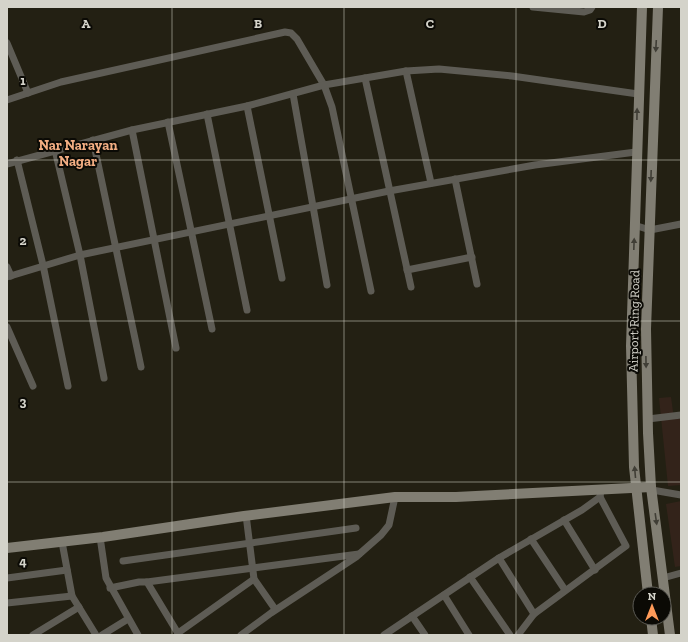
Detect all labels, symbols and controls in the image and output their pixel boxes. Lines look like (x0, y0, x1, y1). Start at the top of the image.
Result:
text: A (82, 16, 91, 31)
text: B (254, 16, 262, 31)
text: C (426, 16, 434, 31)
text: D (597, 16, 607, 31)
one-way arrow (652, 40, 659, 52)
text: 1 (20, 73, 26, 88)
one-way arrow (634, 107, 640, 120)
district label: Nar Narayan Nagar (38, 137, 118, 170)
one-way arrow (648, 170, 654, 183)
text: 2 (20, 233, 27, 248)
one-way arrow (630, 238, 637, 250)
street label: Airport Ring Road (626, 270, 642, 372)
one-way arrow (643, 356, 649, 369)
text: 3 (20, 394, 27, 409)
one-way arrow (631, 466, 638, 478)
one-way arrow (653, 513, 659, 525)
text: 4 (19, 554, 27, 569)
north arrow (632, 586, 672, 626)
text: N (648, 590, 657, 603)

